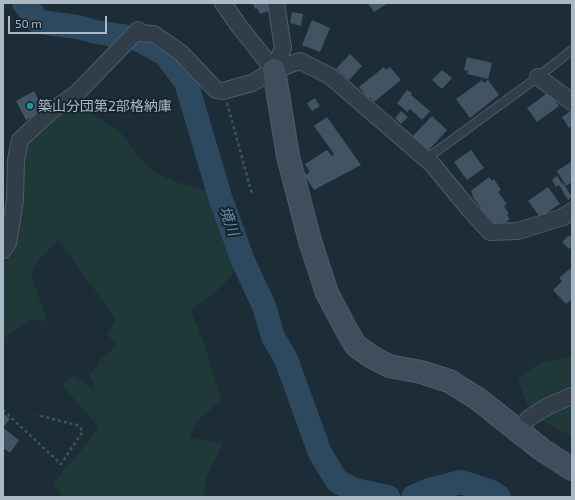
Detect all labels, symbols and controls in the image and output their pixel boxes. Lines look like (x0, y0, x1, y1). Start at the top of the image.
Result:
scale bar (10, 8, 109, 34)
text: 50 m (15, 16, 42, 30)
place label: 築山分団第2部格納庫 (38, 98, 172, 114)
marker: 築山分団第2部格納庫 (25, 101, 35, 111)
water label: 境川 (215, 204, 243, 238)

